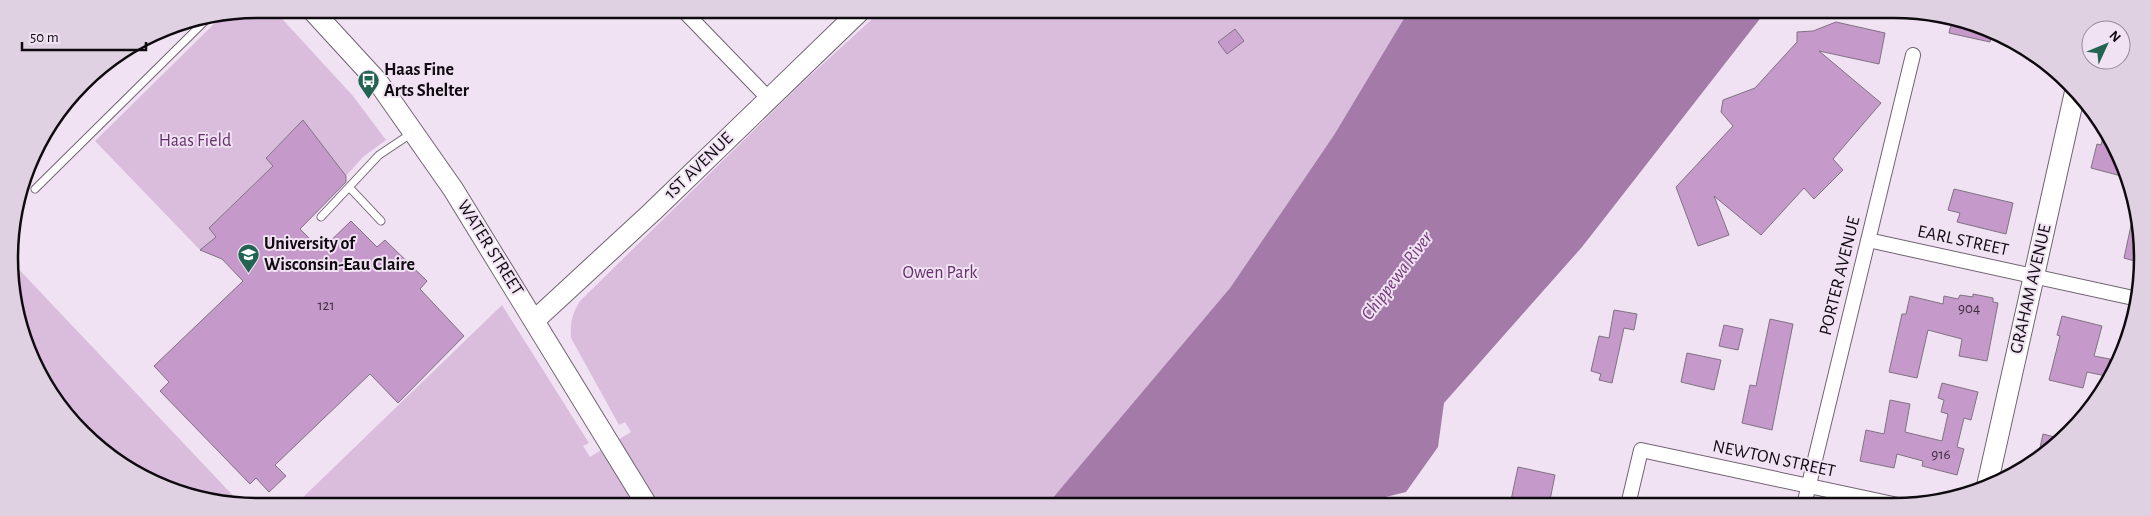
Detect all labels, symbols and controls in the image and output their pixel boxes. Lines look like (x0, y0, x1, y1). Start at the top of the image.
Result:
scale bar (22, 20, 146, 52)
north arrow (2081, 20, 2131, 70)
text: N (2106, 28, 2123, 45)
text: 50 m (30, 30, 59, 45)
place label: Haas Fine Arts Shelter (384, 61, 470, 100)
bus stop icon: Haas Fine Arts Shelter (356, 68, 380, 99)
street label: 1ST AVENUE (661, 129, 737, 203)
park label: Haas Field (159, 132, 231, 150)
street label: WATER STREET (454, 197, 527, 299)
street label: PORTER AVENUE (1817, 214, 1864, 337)
street label: GRAHAM AVENUE (2007, 222, 2055, 355)
street label: EARL STREET (1916, 223, 2010, 259)
water label: Chippewa River (1358, 228, 1437, 324)
place label: University of Wisconsin-Eau Claire (264, 235, 415, 274)
school or university icon: University of Wisconsin-Eau Claire (236, 242, 260, 273)
park label: Owen Park (903, 264, 978, 282)
house number: 121 (317, 298, 335, 313)
house number: 904 (1958, 301, 1980, 316)
street label: NEWTON STREET (1711, 437, 1837, 481)
house number: 916 (1931, 447, 1951, 462)

